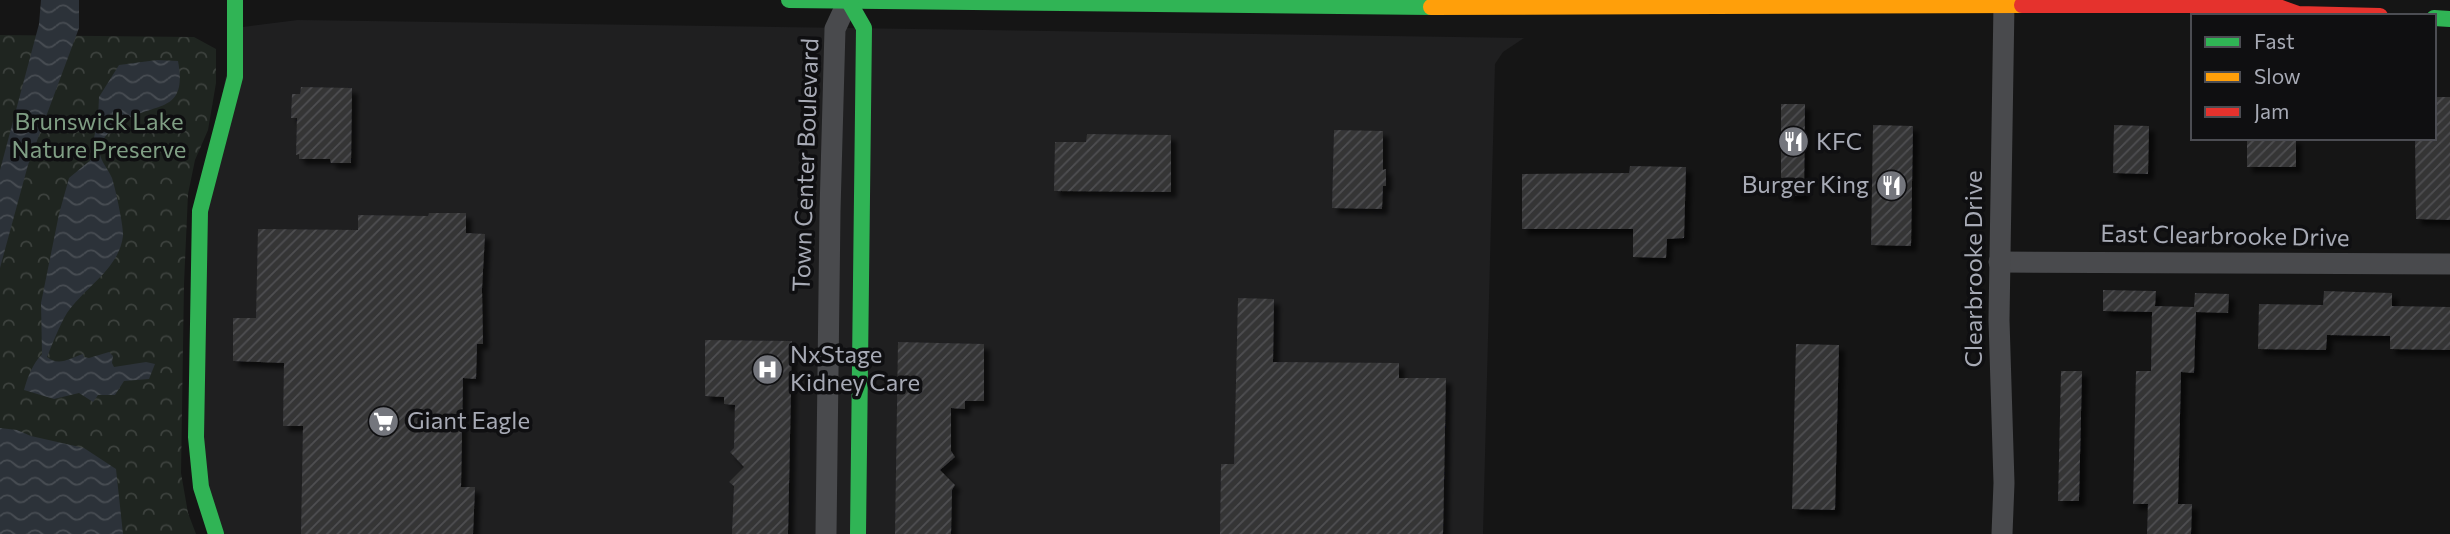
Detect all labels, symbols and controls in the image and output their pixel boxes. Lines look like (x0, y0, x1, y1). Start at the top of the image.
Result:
legend (2191, 14, 2436, 140)
text: Fast (2254, 28, 2295, 53)
street label: Town Center Boulevard (786, 38, 823, 292)
text: Slow (2254, 63, 2301, 88)
text: Jam (2254, 98, 2289, 123)
park label: Brunswick Lake Nature Preserve (12, 106, 186, 163)
restaurant icon: KFC (1776, 125, 1810, 159)
place label: KFC (1816, 126, 1862, 155)
restaurant icon: Burger King (1875, 168, 1909, 202)
place label: Burger King (1742, 169, 1869, 198)
street label: Clearbrooke Drive (1958, 170, 1987, 368)
street label: East Clearbrooke Drive (2100, 218, 2350, 251)
place label: NxStage Kidney Care (790, 339, 920, 396)
hospital icon: NxStage Kidney Care (750, 352, 784, 386)
supermarket icon: Giant Eagle (367, 404, 401, 438)
place label: Giant Eagle (407, 405, 530, 434)

